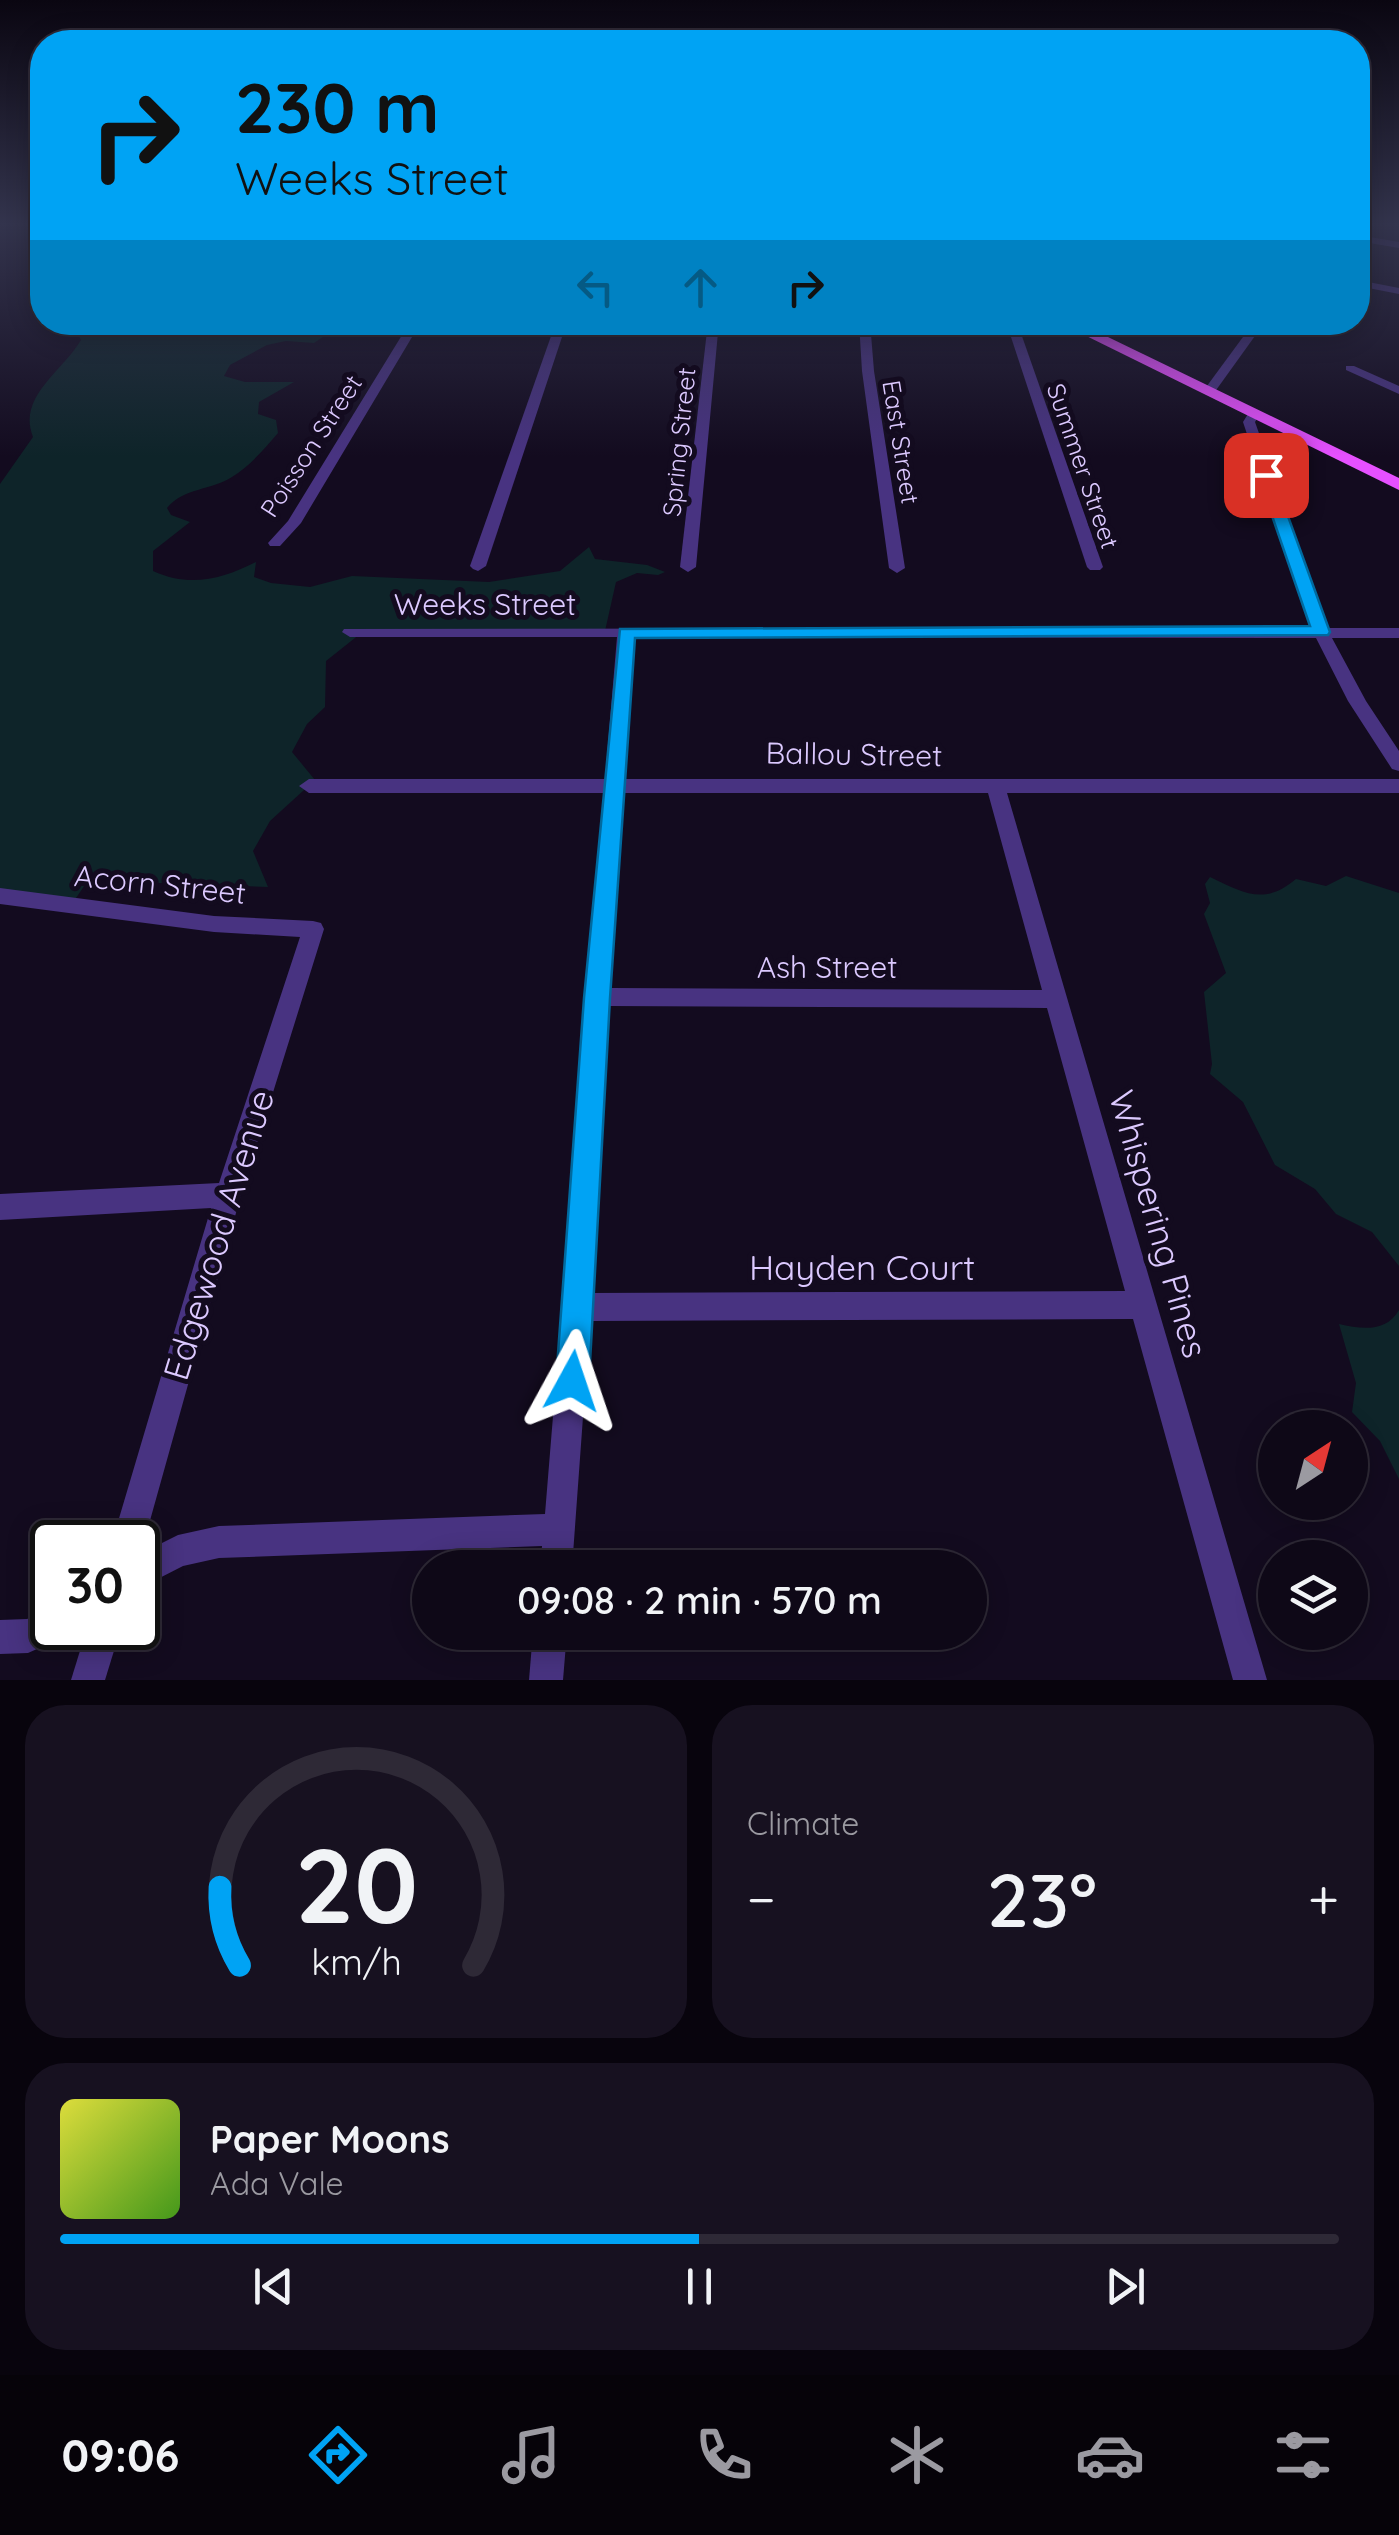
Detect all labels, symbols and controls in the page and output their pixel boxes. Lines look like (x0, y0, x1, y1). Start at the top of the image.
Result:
text: 230 m (235, 63, 440, 151)
icon: right (70, 70, 200, 200)
text: Weeks Street (235, 150, 509, 206)
icon: left (568, 260, 623, 315)
icon: ahead (673, 260, 728, 315)
icon: right (778, 260, 833, 315)
street label: Spring Street (655, 366, 702, 518)
street label: Poisson Street (253, 369, 368, 523)
street label: East Street (876, 378, 927, 506)
street label: Summer Street (1041, 379, 1126, 553)
pin (1224, 433, 1309, 518)
icon: arrive (1239, 448, 1294, 503)
street label: Weeks Street (394, 585, 576, 623)
street label: Ballou Street (765, 733, 943, 775)
street label: Acorn Street (73, 856, 248, 912)
street label: Ash Street (757, 948, 897, 986)
street label: Edgewood Avenue (153, 1084, 283, 1385)
street label: Whispering Pines (1100, 1085, 1218, 1362)
street label: Hayden Court (749, 1245, 975, 1289)
position arrow (520, 1329, 624, 1433)
north arrow (1258, 1410, 1368, 1520)
map controls (1258, 1410, 1368, 1650)
speed limit sign: 30 (30, 1520, 160, 1650)
button: layers (1258, 1540, 1368, 1650)
text: 09:08 · 2 min · 570 m (517, 1576, 882, 1624)
text: Climate (747, 1803, 859, 1843)
text: 20 (294, 1819, 418, 1949)
text: 23° (987, 1852, 1097, 1946)
text: − (747, 1864, 776, 1933)
text: + (1308, 1864, 1339, 1933)
text: km/h (311, 1939, 401, 1984)
text: Paper Moons (210, 2115, 450, 2163)
text: Ada Vale (210, 2163, 344, 2203)
icon: previous (246, 2259, 301, 2314)
icon: pause (672, 2259, 727, 2314)
icon: next (1098, 2259, 1153, 2314)
icon: directions (303, 2420, 373, 2490)
icon: music (496, 2420, 566, 2490)
icon: phone (689, 2420, 759, 2490)
icon: climate (882, 2420, 952, 2490)
icon: car (1075, 2420, 1145, 2490)
icon: filters (1268, 2420, 1338, 2490)
text: 09:06 (62, 2427, 180, 2483)

